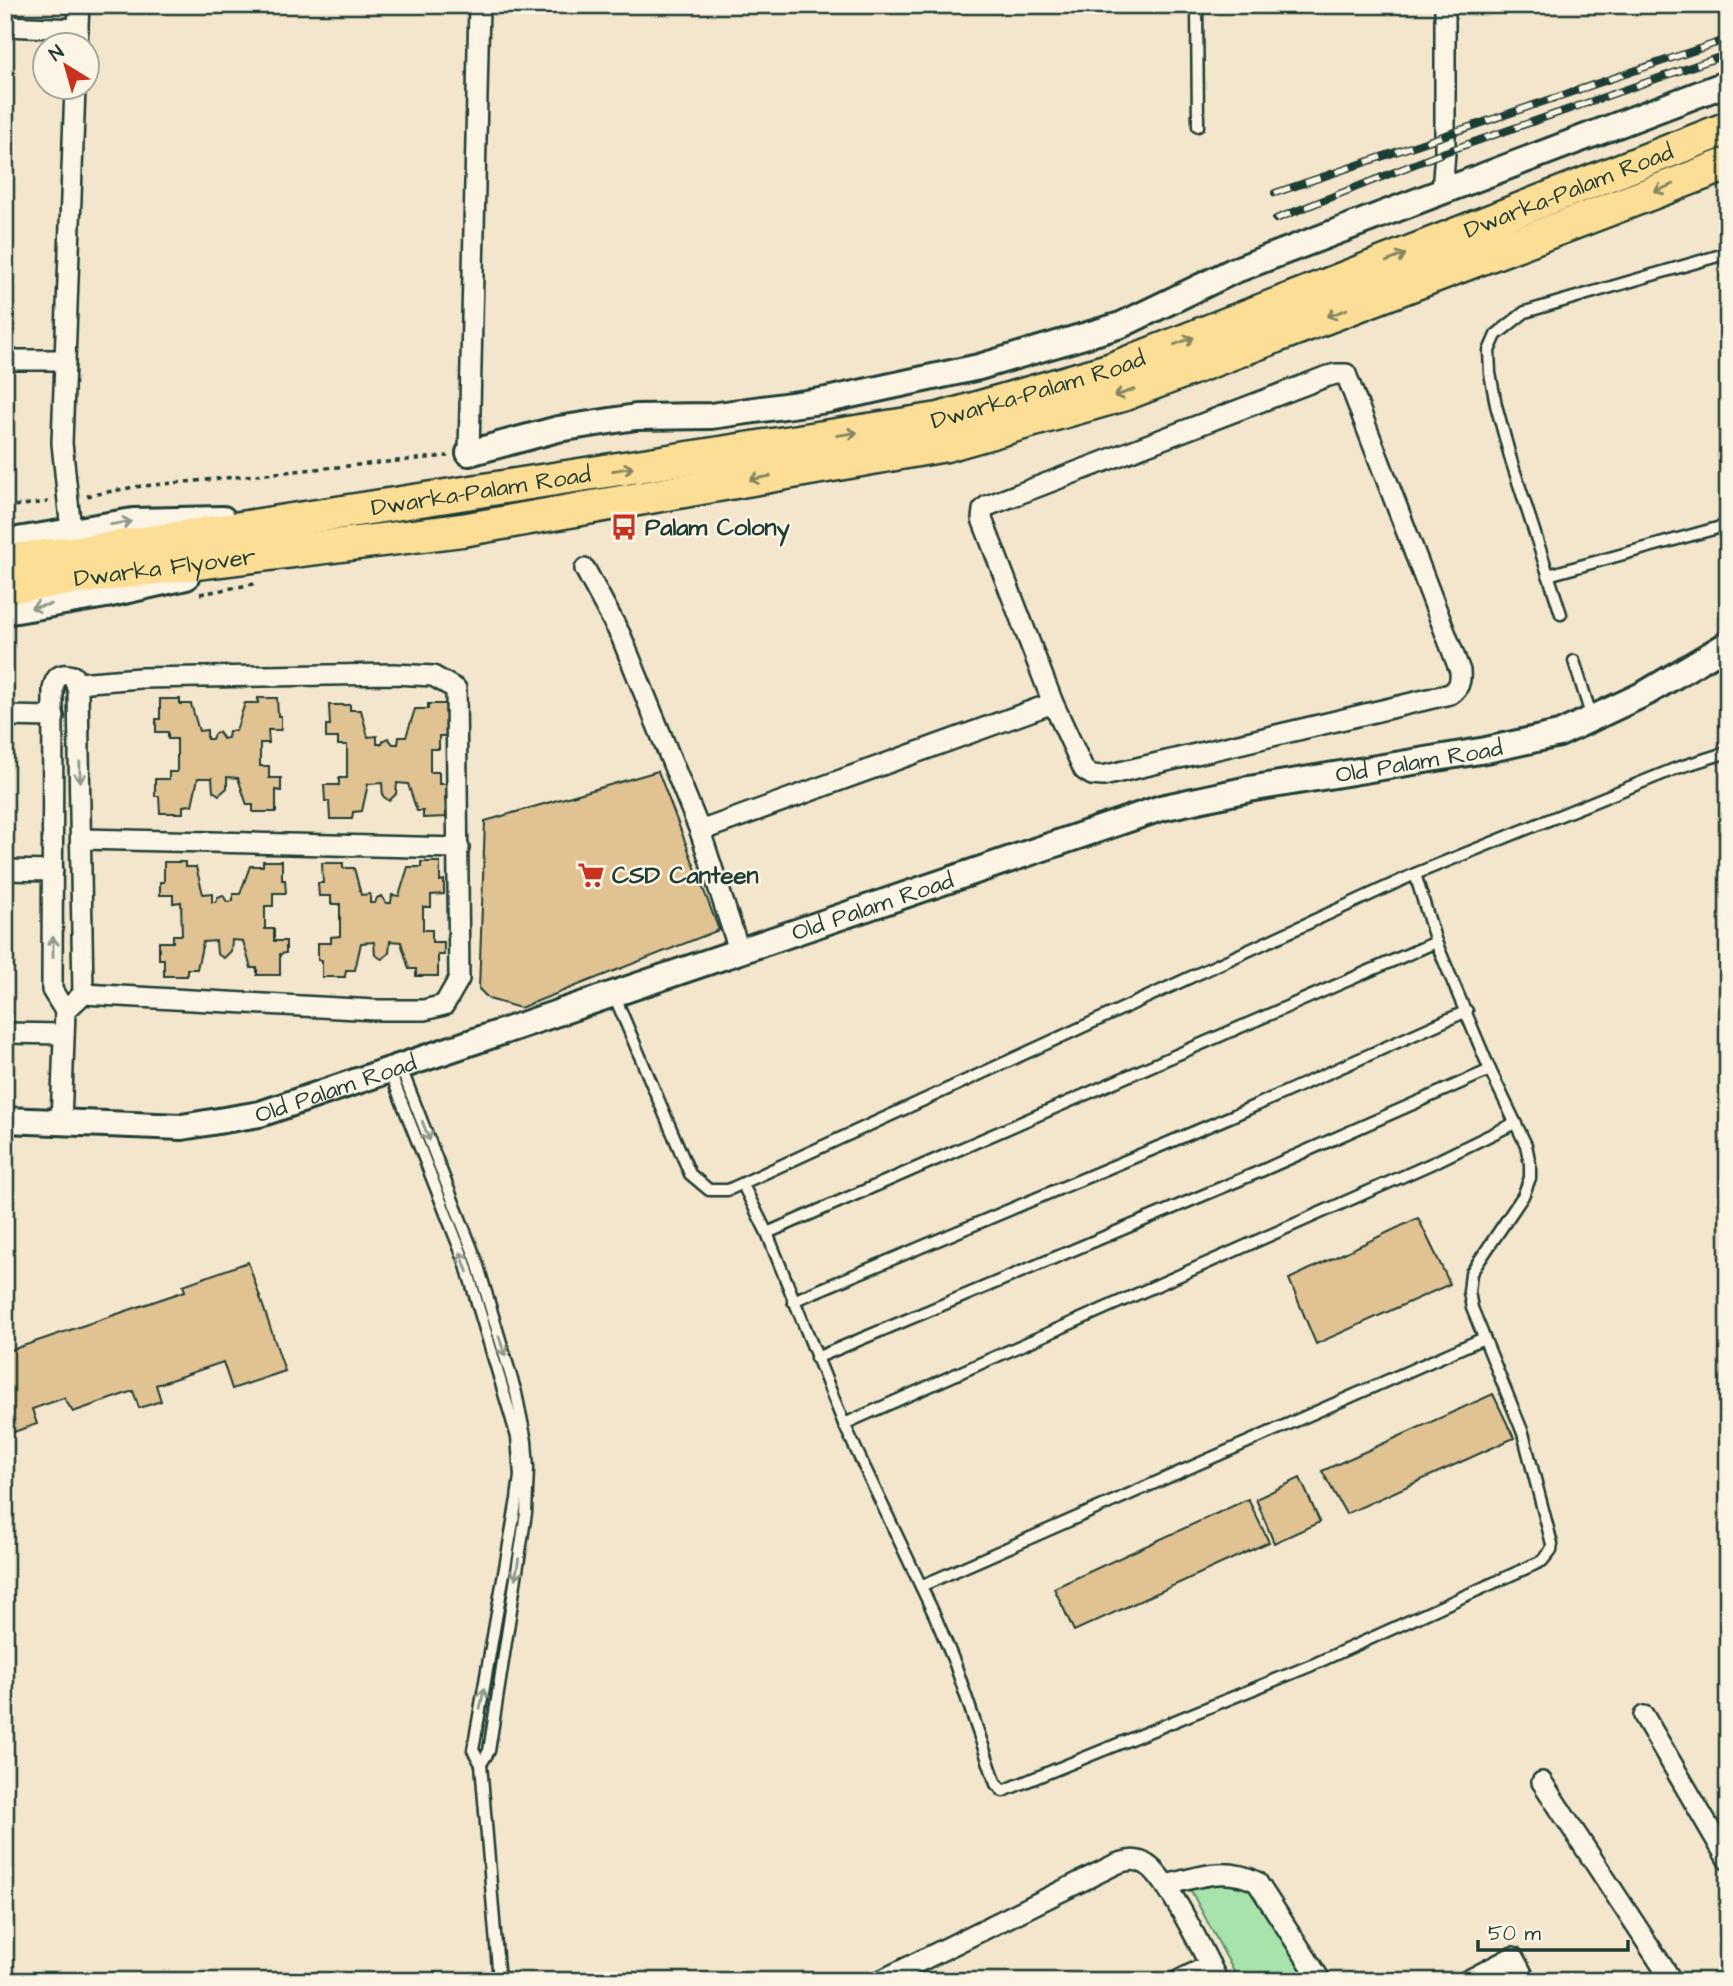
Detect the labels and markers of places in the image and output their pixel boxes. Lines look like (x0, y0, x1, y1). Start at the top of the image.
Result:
place label: Palam Colony (645, 511, 791, 547)
bus stop icon: Palam Colony (609, 512, 639, 542)
place label: CSD Canteen (612, 859, 758, 893)
supermarket icon: CSD Canteen (576, 860, 606, 890)

